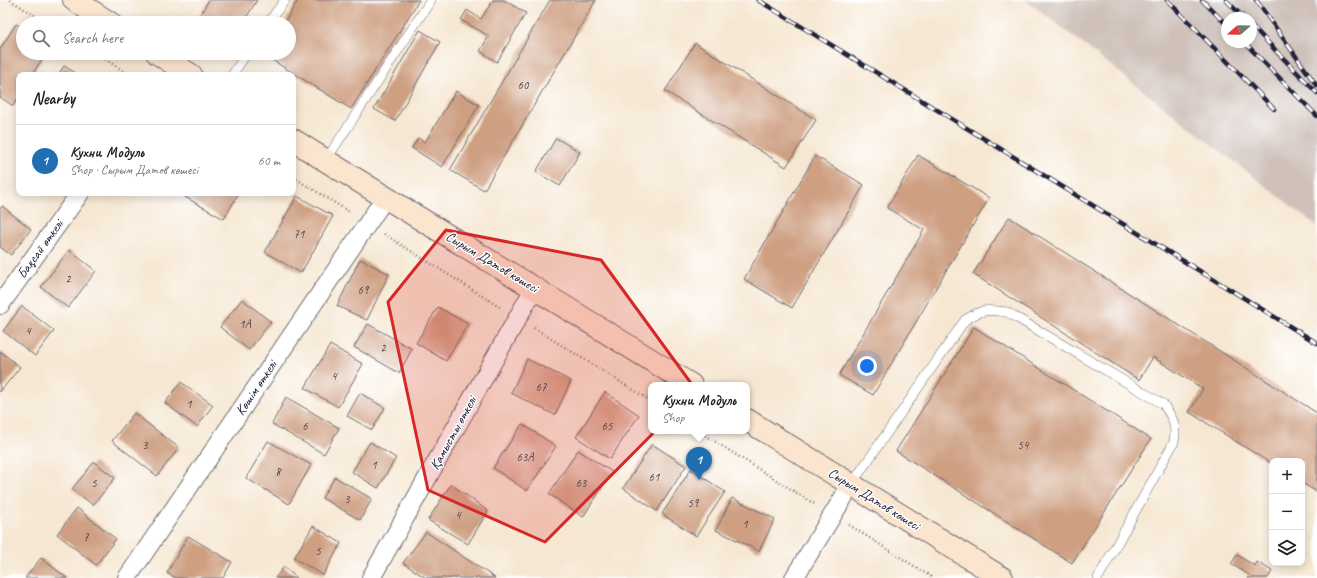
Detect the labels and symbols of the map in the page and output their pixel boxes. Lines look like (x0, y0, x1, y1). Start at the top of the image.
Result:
north arrow (1221, 12, 1257, 48)
house number: 60 (518, 77, 530, 93)
street label: Бақсай өткелі (13, 215, 68, 282)
house number: 71 (294, 226, 305, 242)
street label: Сырым Датов көшесі (443, 228, 543, 298)
house number: 2 (65, 271, 72, 287)
house number: 69 (358, 282, 370, 298)
house number: 1А (239, 316, 252, 332)
house number: 4 (25, 323, 32, 339)
house number: 2 (380, 340, 387, 356)
street label: Көшім өткелі (232, 355, 282, 419)
your location (857, 356, 877, 376)
house number: 4 (331, 368, 338, 384)
house number: 67 (536, 379, 547, 395)
street label: Қамысты өткелі (426, 391, 481, 473)
house number: 1 (186, 396, 192, 412)
house number: 6 (302, 418, 308, 434)
house number: 65 (602, 418, 613, 434)
house number: 3 (142, 437, 149, 453)
house number: 54 (1018, 437, 1030, 453)
pin: 1 (686, 447, 712, 480)
house number: 63А (517, 449, 534, 465)
house number: 1 (371, 457, 377, 473)
house number: 8 (275, 464, 282, 480)
street label: Сырым Датов көшесі (825, 464, 925, 535)
house number: 61 (649, 469, 660, 485)
house number: 5 (91, 475, 97, 491)
house number: 63 (576, 475, 588, 491)
house number: 3 (344, 491, 351, 507)
house number: 59 (688, 495, 700, 511)
house number: 4 (455, 507, 462, 523)
house number: 1 (742, 516, 748, 532)
house number: 7 (83, 529, 89, 545)
house number: 5 (315, 543, 321, 559)

